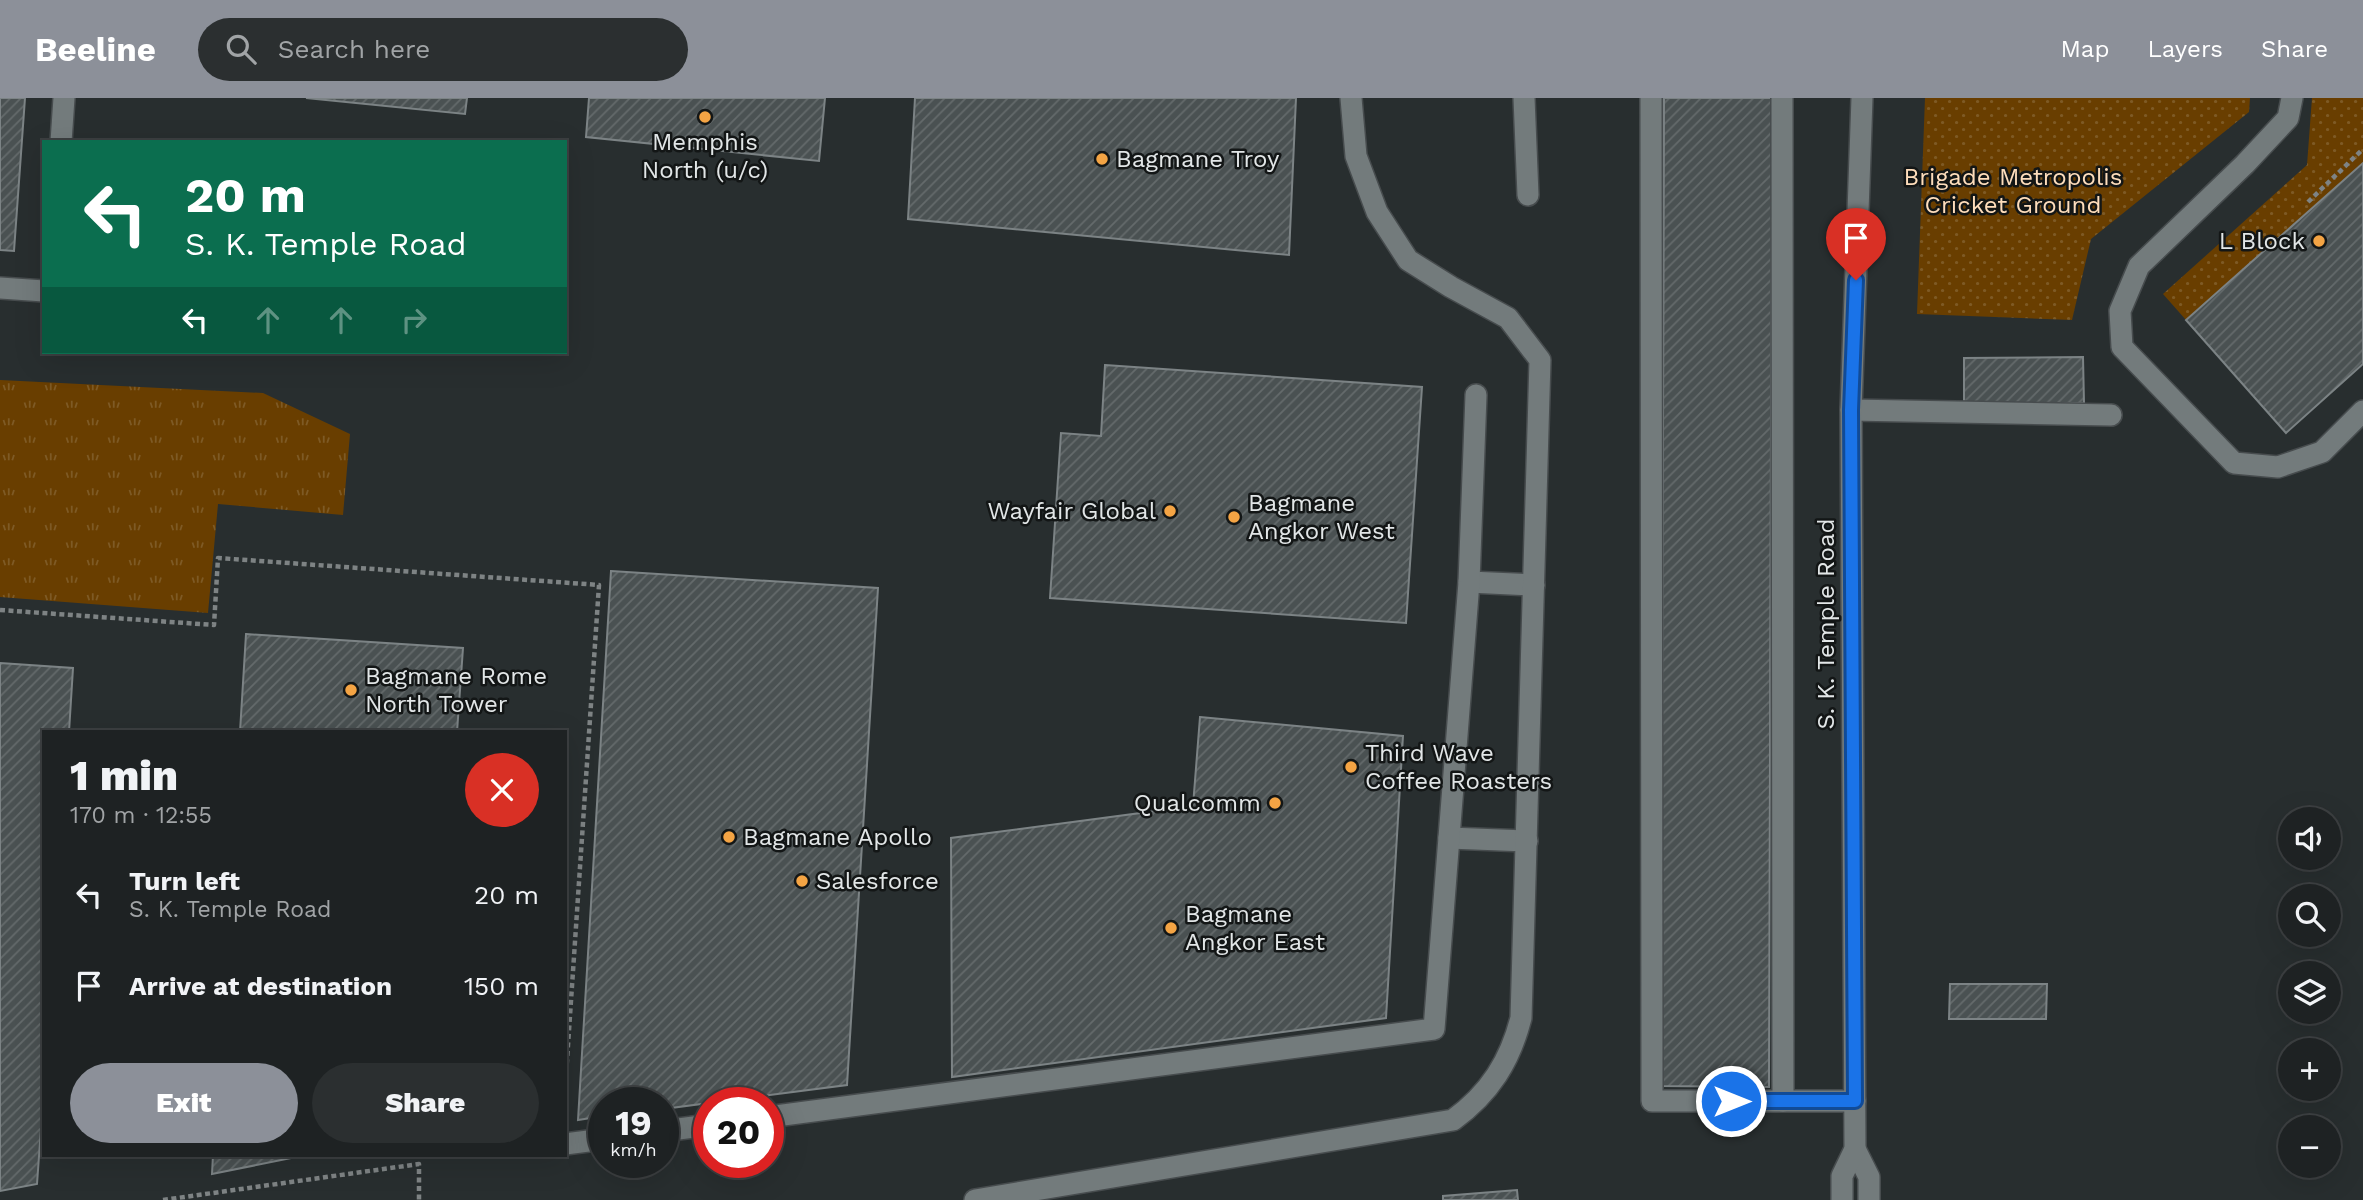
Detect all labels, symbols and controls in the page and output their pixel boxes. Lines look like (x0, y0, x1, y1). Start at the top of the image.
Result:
search box (198, 18, 688, 81)
text: Beeline (35, 30, 156, 69)
icon: search (222, 30, 260, 68)
text: Search here (278, 34, 430, 64)
text: Map (2061, 35, 2109, 63)
text: Layers (2147, 35, 2223, 63)
text: Share (2261, 35, 2328, 63)
marker: Memphis North (u/c) (697, 109, 713, 125)
place label: Memphis North (u/c) (642, 128, 768, 184)
place label: Bagmane Troy (1116, 145, 1280, 173)
marker: Bagmane Troy (1094, 151, 1110, 167)
park label: Brigade Metropolis Cricket Ground (1904, 163, 2122, 219)
text: 20 m (185, 166, 306, 224)
icon: left (70, 168, 161, 259)
pin (1826, 208, 1886, 280)
icon: arrive (1837, 219, 1875, 257)
text: S. K. Temple Road (185, 225, 467, 263)
place label: L Block (2219, 227, 2305, 255)
marker: L Block (2311, 233, 2327, 249)
icon: left (176, 301, 214, 339)
icon: ahead (249, 301, 287, 339)
icon: ahead (322, 301, 360, 339)
icon: right (395, 301, 433, 339)
place label: Bagmane Angkor West (1248, 489, 1395, 545)
place label: Wayfair Global (987, 497, 1157, 525)
marker: Wayfair Global (1162, 503, 1178, 519)
marker: Bagmane Angkor West (1226, 509, 1242, 525)
street label: S. K. Temple Road (1812, 518, 1840, 730)
place label: Bagmane Rome North Tower (365, 662, 547, 718)
marker: Bagmane Rome North Tower (343, 682, 359, 698)
place label: Third Wave Coffee Roasters (1365, 739, 1552, 795)
text: 1 min (70, 751, 178, 800)
button: close (465, 753, 539, 827)
marker: Third Wave Coffee Roasters (1343, 759, 1359, 775)
place label: Qualcomm (1134, 789, 1261, 817)
marker: Qualcomm (1267, 795, 1283, 811)
text: 170 m · 12:55 (70, 802, 212, 829)
map controls (2278, 807, 2341, 1178)
button: sound (2278, 807, 2341, 870)
place label: Bagmane Apollo (743, 823, 932, 851)
marker: Bagmane Apollo (721, 829, 737, 845)
text: Turn left (129, 866, 240, 896)
place label: Salesforce (816, 867, 939, 895)
marker: Salesforce (794, 873, 810, 889)
icon: left (70, 876, 108, 914)
text: 20 m (474, 880, 539, 910)
button: search (2278, 884, 2341, 947)
text: S. K. Temple Road (129, 896, 331, 923)
place label: Bagmane Angkor East (1185, 900, 1325, 956)
marker: Bagmane Angkor East (1163, 920, 1179, 936)
button: layers (2278, 961, 2341, 1024)
icon: arrive (70, 967, 108, 1005)
text: Arrive at destination (129, 971, 392, 1001)
text: 150 m (464, 971, 539, 1001)
button: + (2278, 1038, 2341, 1101)
button: Exit (70, 1063, 298, 1143)
button: Share (312, 1063, 539, 1143)
position arrow (1694, 1064, 1768, 1138)
speed limit sign: 20 (693, 1087, 784, 1178)
text: 19 (615, 1102, 652, 1144)
button: − (2278, 1115, 2341, 1178)
text: km/h (610, 1139, 657, 1160)

